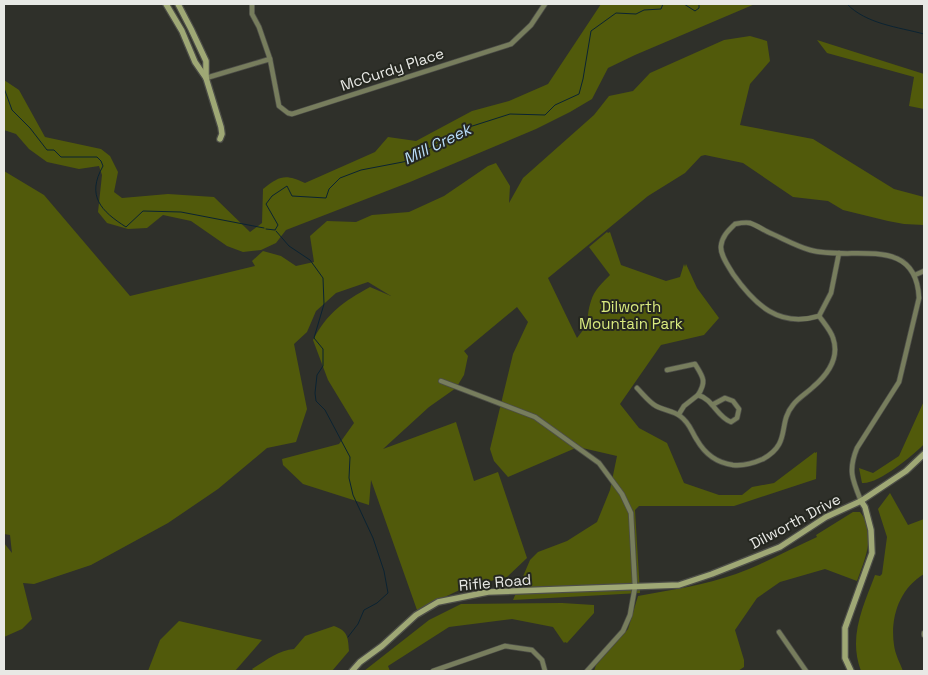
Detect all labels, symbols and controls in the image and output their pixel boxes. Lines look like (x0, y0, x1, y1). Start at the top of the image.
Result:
street label: McCurdy Place (338, 43, 446, 95)
water label: Mill Creek (399, 117, 477, 169)
park label: Dilworth Mountain Park (579, 297, 683, 333)
street label: Dilworth Drive (746, 489, 844, 553)
street label: Rifle Road (458, 569, 532, 595)

